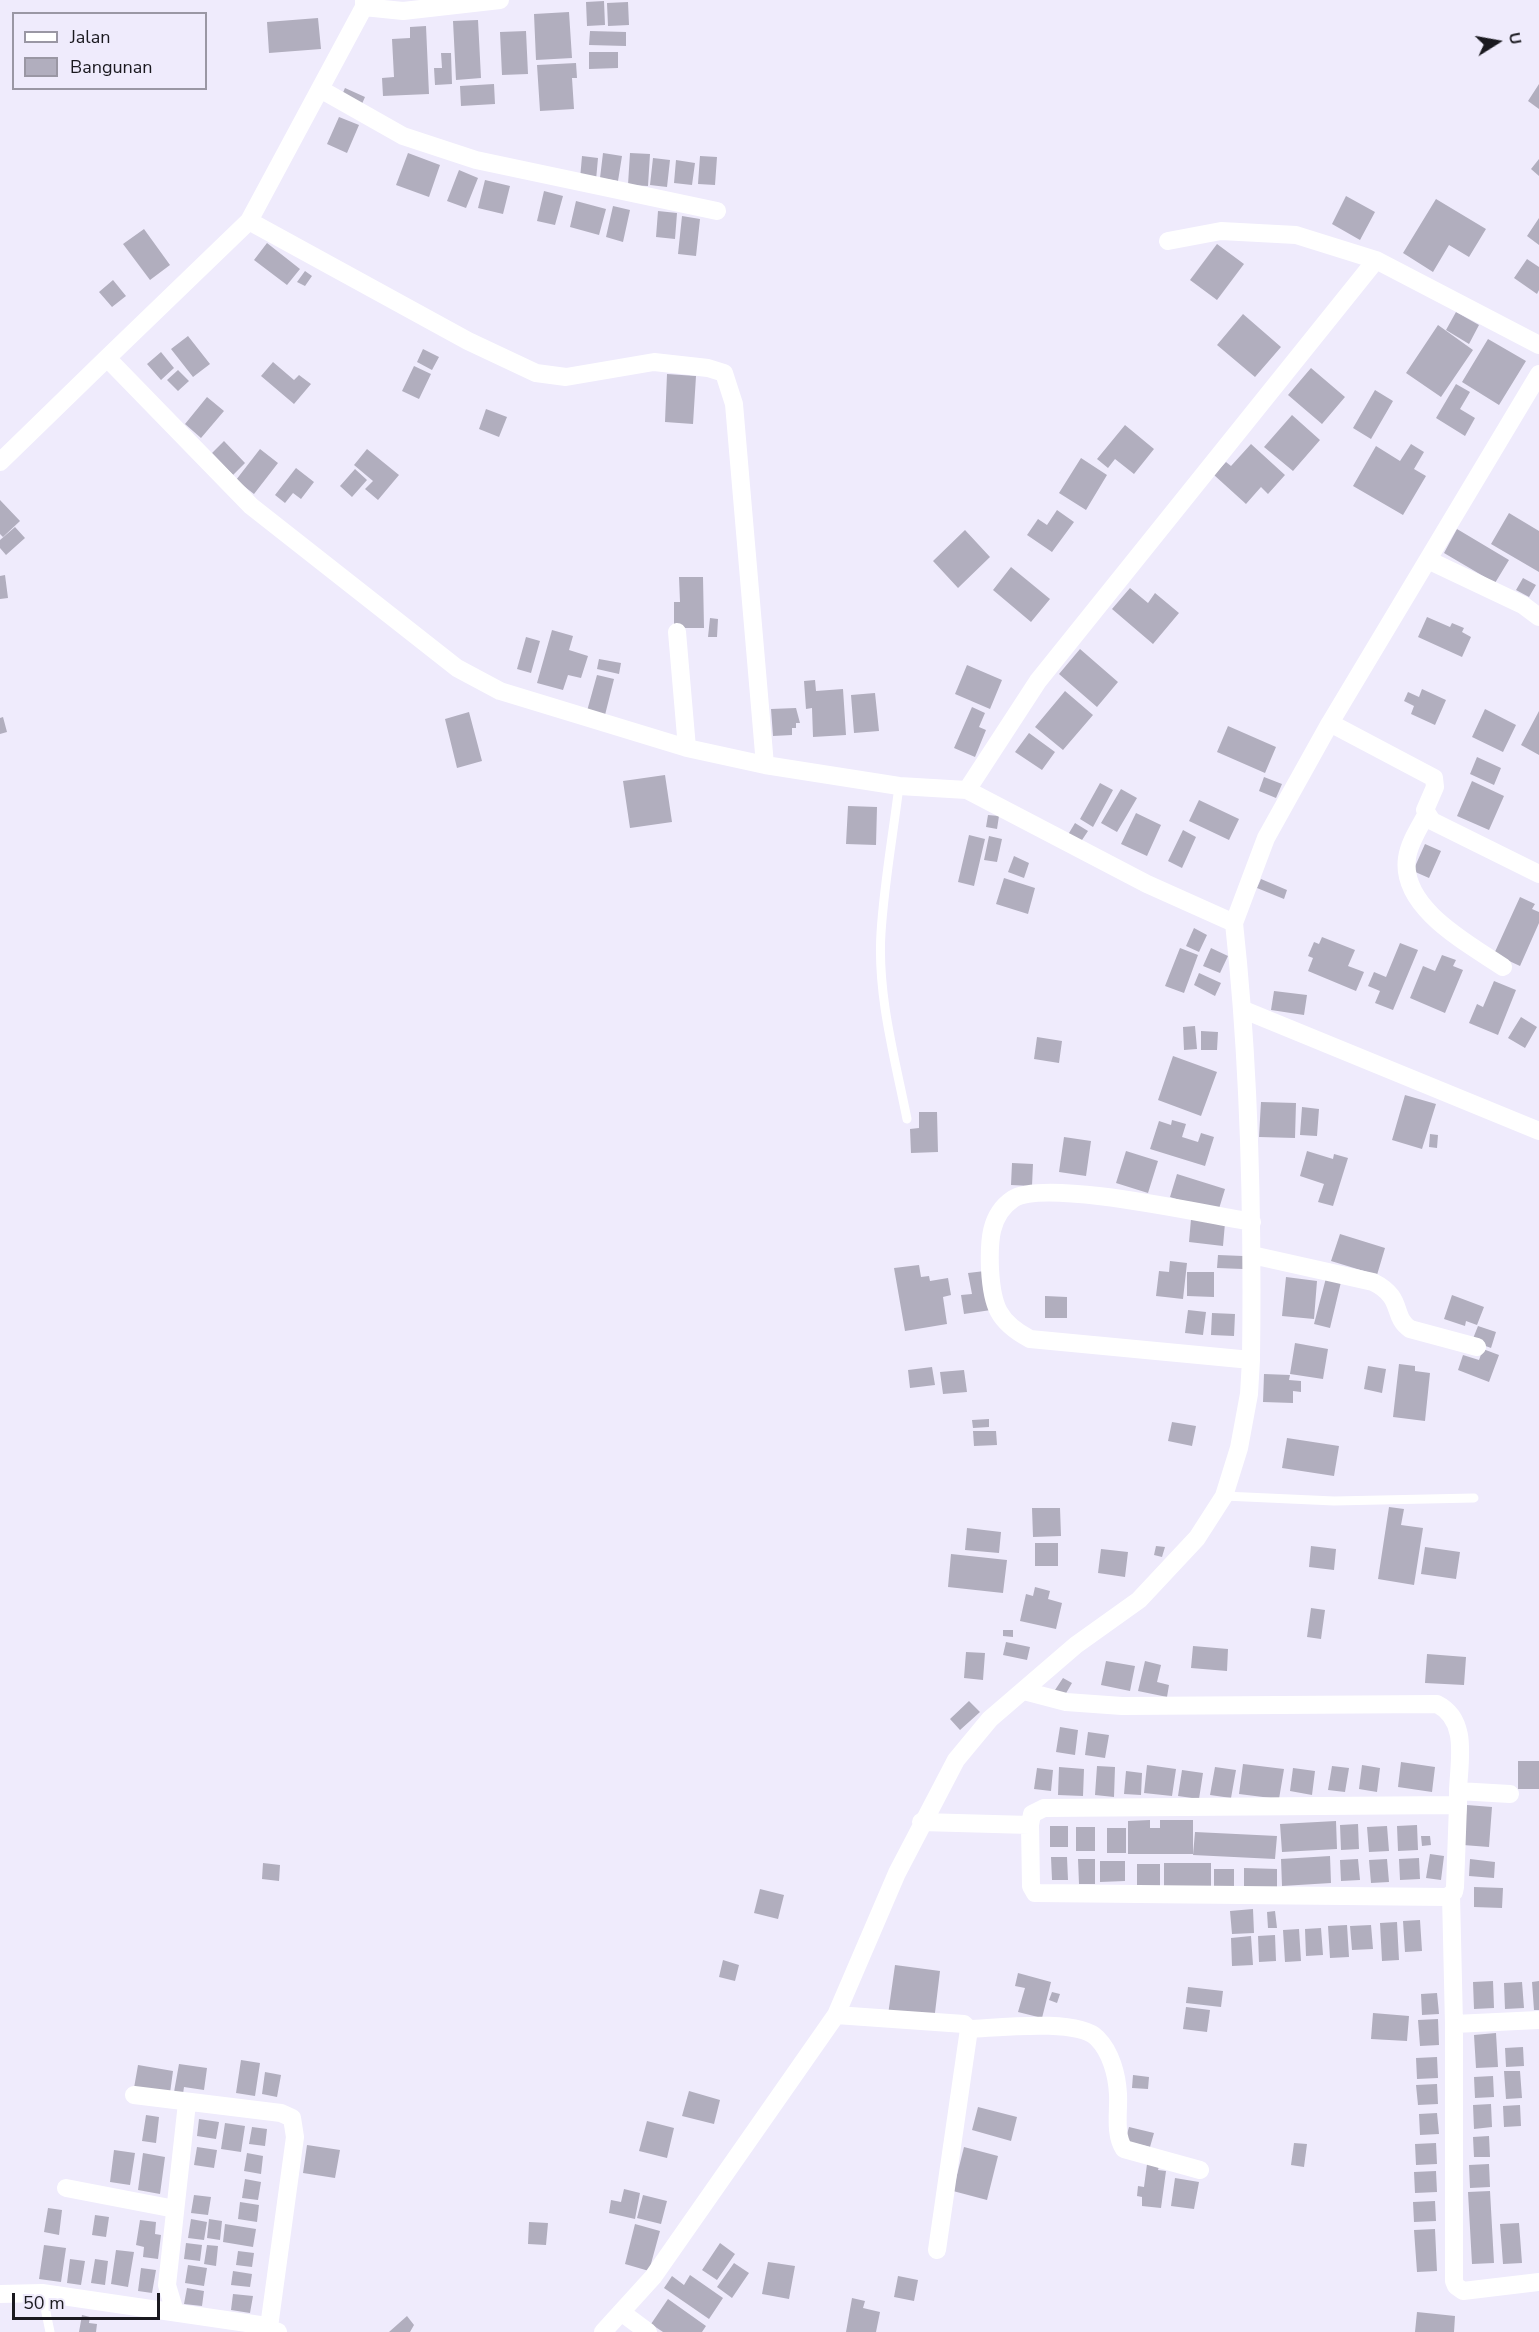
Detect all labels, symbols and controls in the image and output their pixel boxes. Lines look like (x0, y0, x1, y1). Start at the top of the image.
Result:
legend (12, 12, 207, 90)
north arrow (1467, 12, 1527, 72)
text: Jalan (70, 25, 110, 49)
text: U (1503, 31, 1527, 46)
text: Bangunan (70, 55, 153, 79)
scale bar (15, 2281, 164, 2319)
text: 50 m (23, 2291, 65, 2315)

